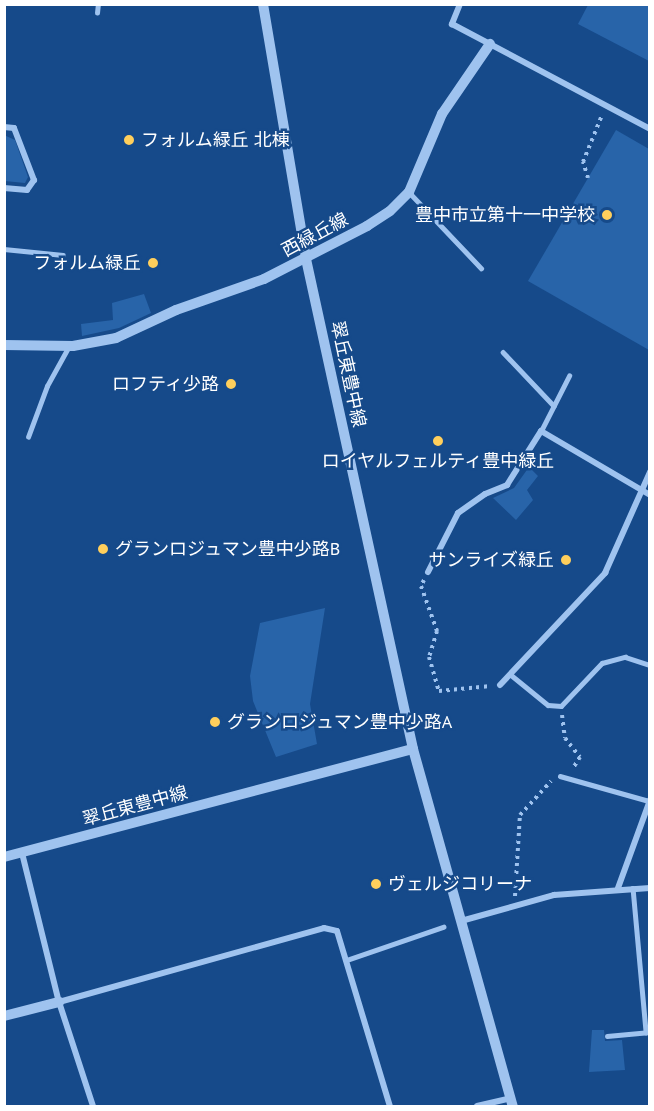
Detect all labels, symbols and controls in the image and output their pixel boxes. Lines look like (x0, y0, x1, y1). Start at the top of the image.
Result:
place label: フォルム緑丘 北棟 (141, 129, 290, 151)
marker: フォルム緑丘 北棟 (122, 133, 136, 147)
place label: 豊中市立第十一中学校 (415, 204, 595, 226)
marker: 豊中市立第十一中学校 (600, 208, 614, 222)
street label: 西緑丘線 (278, 209, 352, 261)
place label: フォルム緑丘 (33, 252, 141, 274)
marker: フォルム緑丘 (146, 256, 160, 270)
street label: 翠丘東豊中線 (326, 319, 370, 429)
place label: ロフティ少路 (111, 373, 219, 395)
marker: ロフティ少路 (224, 377, 238, 391)
marker: ロイヤルフェルティ豊中緑丘 (431, 434, 445, 448)
place label: ロイヤルフェルティ豊中緑丘 (321, 450, 555, 472)
place label: グランロジュマン豊中少路B (115, 538, 342, 560)
marker: グランロジュマン豊中少路B (96, 542, 110, 556)
place label: サンライズ緑丘 (428, 549, 554, 571)
marker: サンライズ緑丘 (559, 553, 573, 567)
place label: グランロジュマン豊中少路A (227, 711, 454, 733)
marker: グランロジュマン豊中少路A (208, 715, 222, 729)
street label: 翠丘東豊中線 (80, 782, 190, 830)
place label: ヴェルジコリーナ (388, 873, 532, 895)
marker: ヴェルジコリーナ (369, 877, 383, 891)

